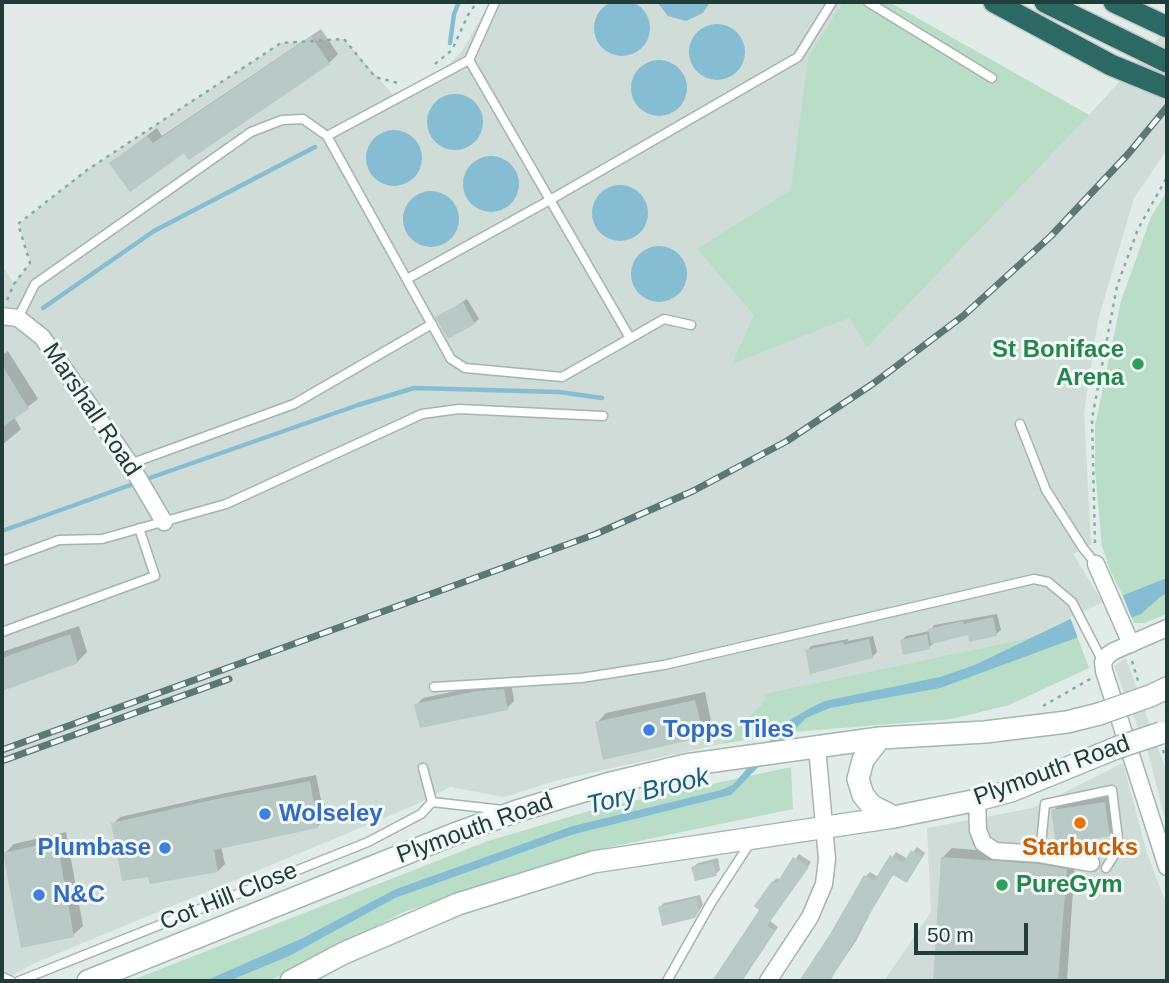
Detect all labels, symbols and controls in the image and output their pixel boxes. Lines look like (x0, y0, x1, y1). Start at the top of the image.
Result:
place label: St Boniface Arena (992, 336, 1124, 392)
street label: Marshall Road (36, 338, 146, 482)
marker: St Boniface Arena (1130, 356, 1146, 372)
place label: Topps Tiles (663, 716, 794, 744)
marker: Topps Tiles (641, 722, 657, 738)
street label: Plymouth Road (970, 729, 1134, 813)
water label: Tory Brook (584, 762, 712, 822)
street label: Plymouth Road (393, 787, 557, 871)
place label: Wolseley (279, 800, 383, 828)
marker: Wolseley (257, 806, 273, 822)
marker: Starbucks (1072, 815, 1088, 831)
place label: Plumbase (38, 834, 151, 862)
place label: Starbucks (1022, 834, 1138, 862)
marker: Plumbase (157, 840, 173, 856)
street label: Cot Hill Close (156, 856, 302, 938)
place label: PureGym (1016, 871, 1123, 899)
marker: PureGym (994, 877, 1010, 893)
place label: N&C (53, 881, 105, 909)
marker: N&C (31, 887, 47, 903)
scale bar (917, 909, 1031, 953)
text: 50 m (927, 923, 974, 946)

